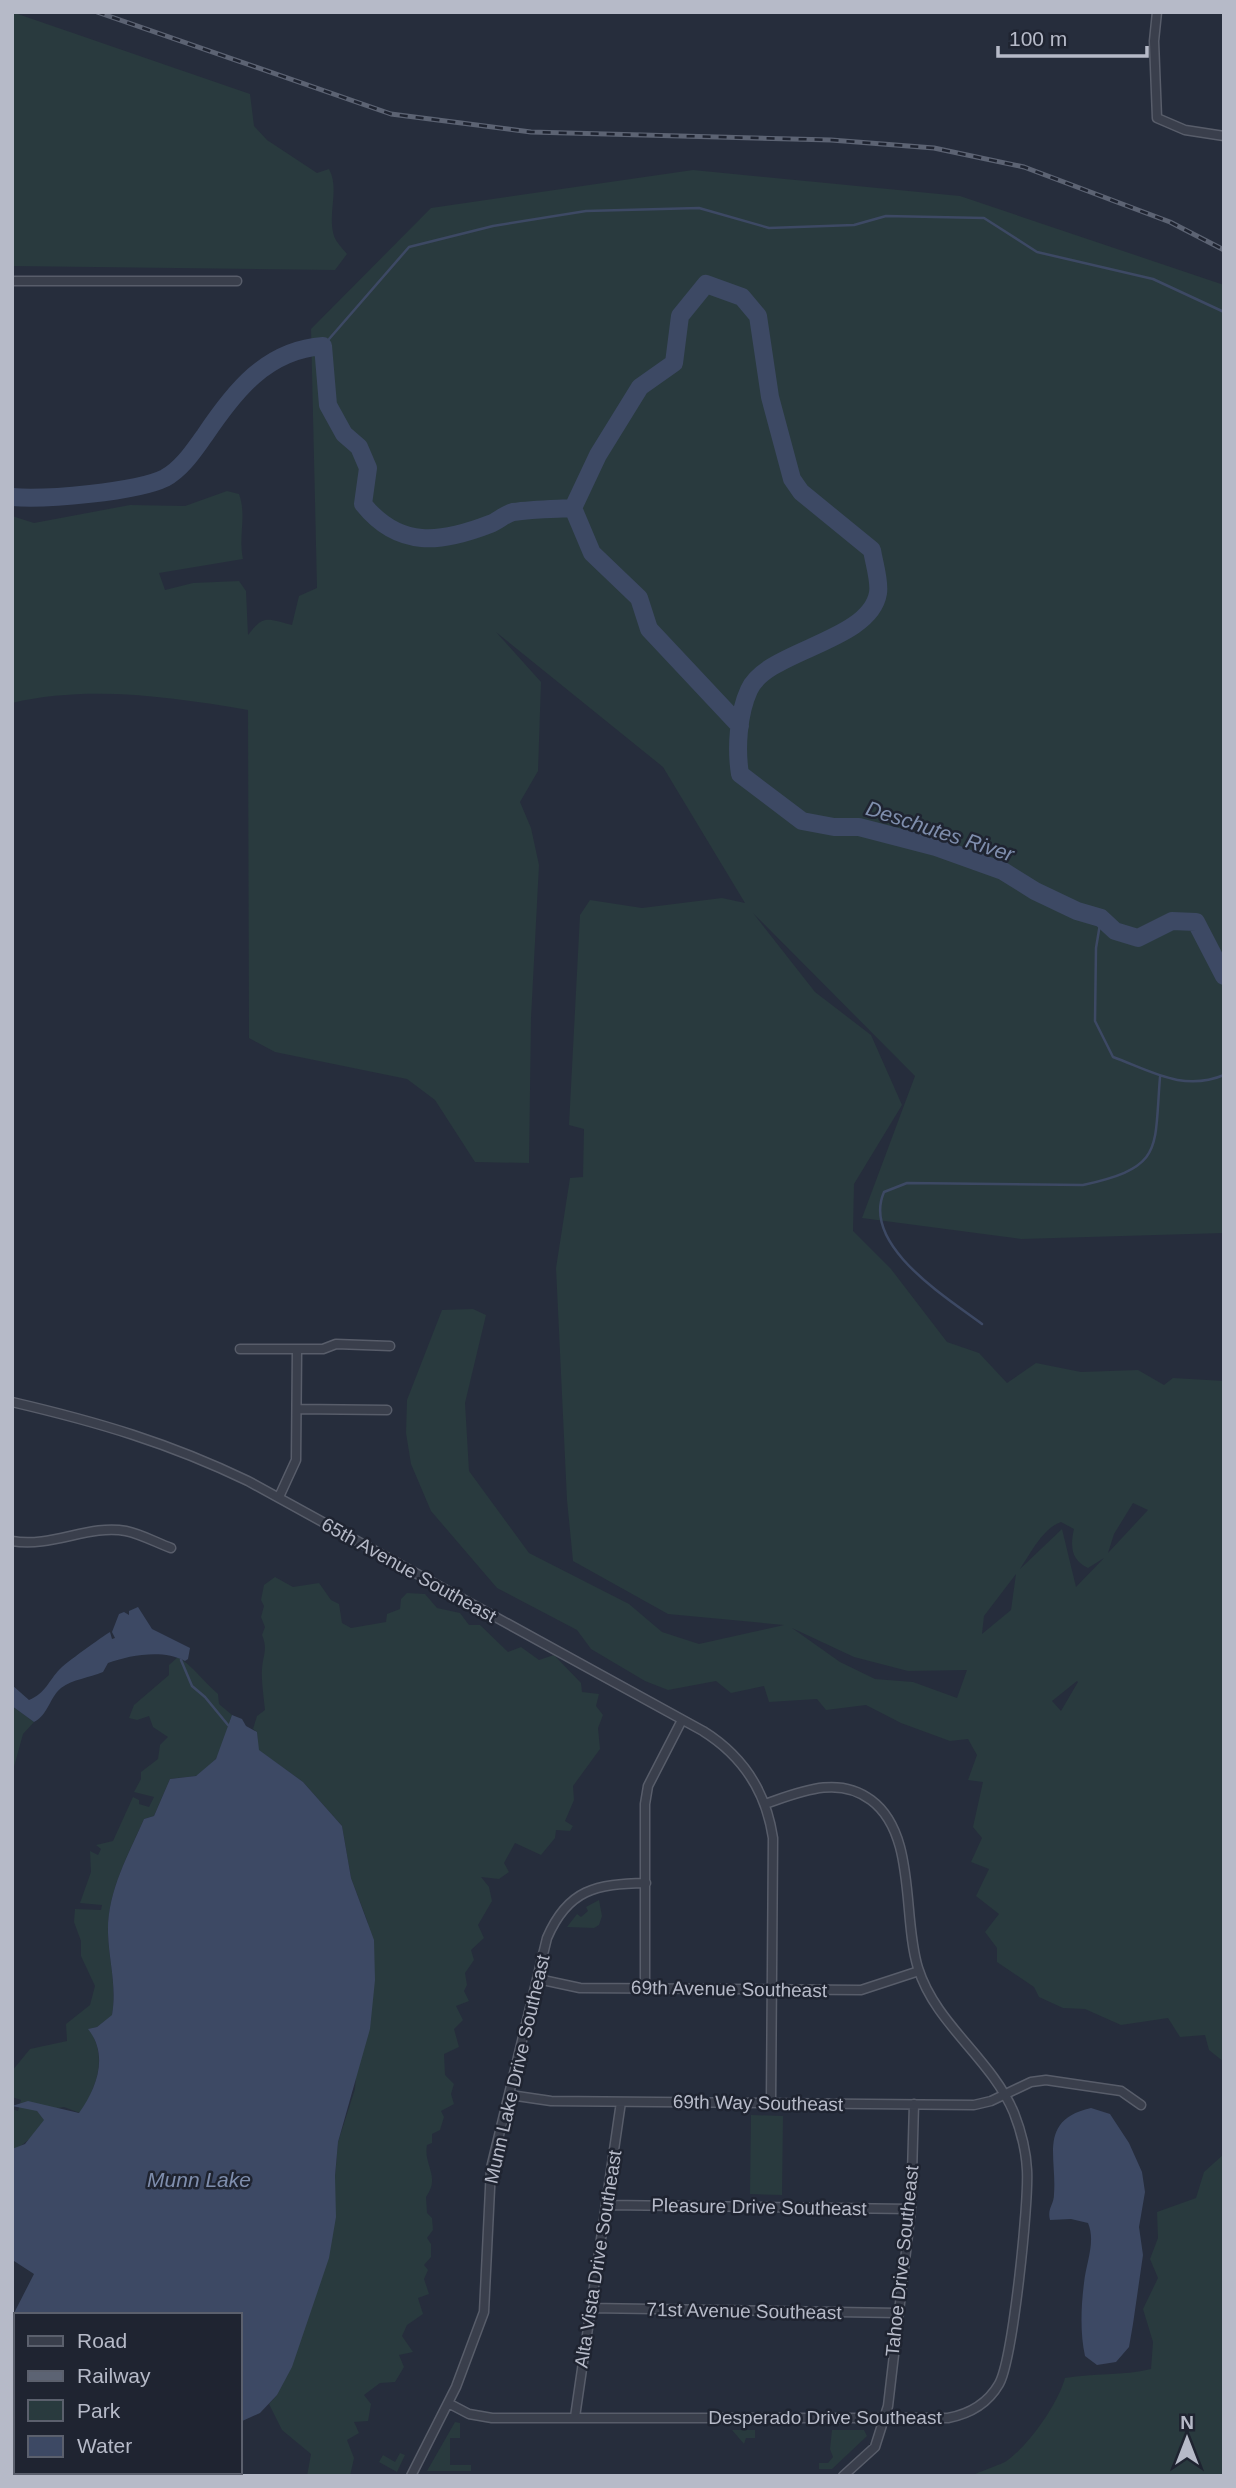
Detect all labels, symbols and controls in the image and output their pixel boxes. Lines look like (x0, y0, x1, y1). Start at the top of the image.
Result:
scale bar (998, 14, 1147, 58)
text: 100 m (1009, 27, 1067, 50)
water label: Deschutes River (863, 796, 1018, 866)
street label: 65th Avenue Southeast (318, 1513, 500, 1627)
street label: Munn Lake Drive Southeast (480, 1952, 554, 2186)
street label: 69th Avenue Southeast (631, 1977, 828, 2001)
street label: 69th Way Southeast (673, 2091, 844, 2115)
street label: Alta Vista Drive Southeast (570, 2148, 626, 2369)
street label: Tahoe Drive Southeast (882, 2164, 923, 2358)
water label: Munn Lake (147, 2168, 251, 2191)
street label: Pleasure Drive Southeast (651, 2195, 868, 2219)
street label: 71st Avenue Southeast (646, 2299, 842, 2323)
legend (14, 2313, 242, 2474)
text: Road (77, 2329, 127, 2352)
text: Railway (77, 2364, 151, 2387)
text: Park (77, 2399, 121, 2422)
north arrow (1152, 2404, 1222, 2474)
street label: Desperado Drive Southeast (708, 2407, 942, 2428)
text: N (1180, 2412, 1194, 2433)
text: Water (77, 2434, 132, 2457)

